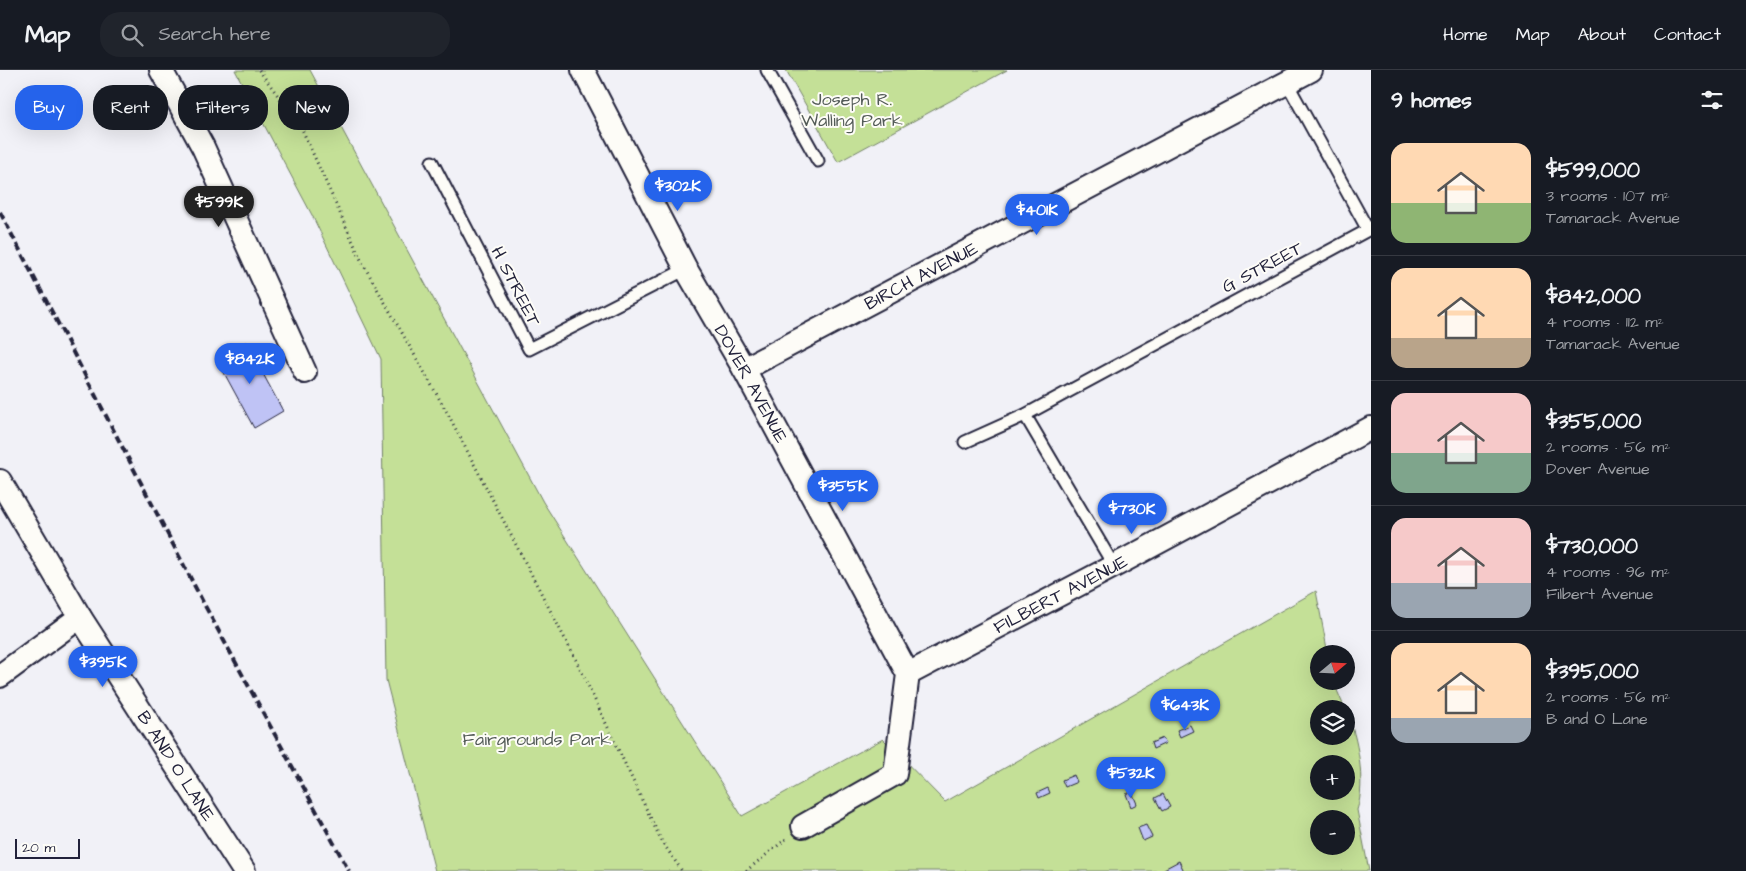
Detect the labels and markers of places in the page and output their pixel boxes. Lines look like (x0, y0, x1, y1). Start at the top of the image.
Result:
pin: $302K (643, 170, 713, 212)
pin: $599K (184, 186, 254, 228)
pin: $401K (1002, 194, 1072, 236)
pin: $842K (215, 342, 285, 385)
pin: $355K (808, 470, 878, 512)
pin: $730K (1097, 492, 1167, 535)
pin: $395K (68, 646, 138, 688)
pin: $643K (1150, 688, 1220, 731)
pin: $532K (1096, 756, 1166, 799)

